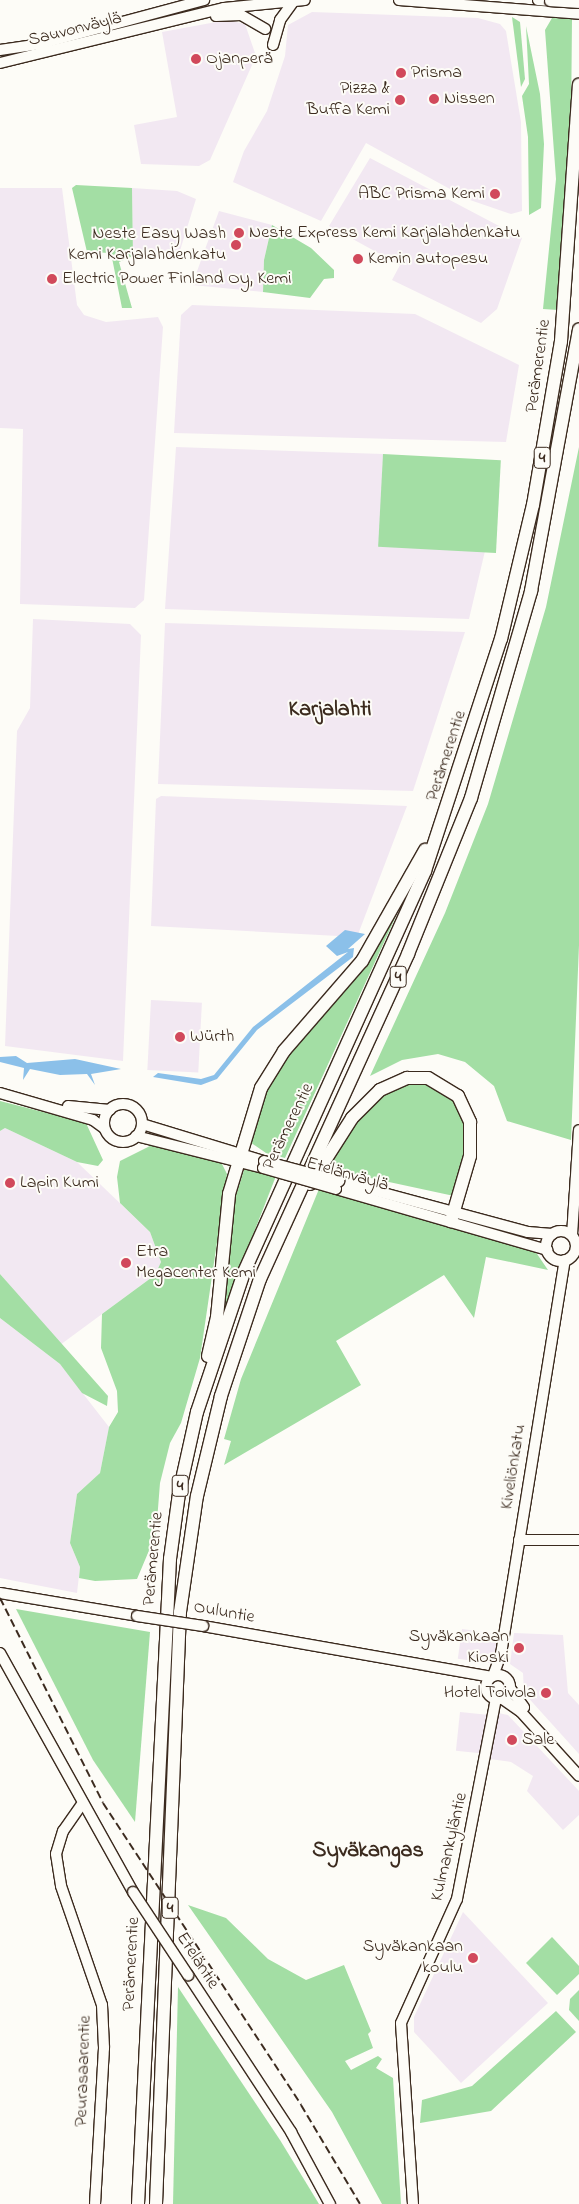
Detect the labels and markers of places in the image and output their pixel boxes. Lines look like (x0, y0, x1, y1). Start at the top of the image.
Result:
place label: Ojanperä (206, 48, 273, 70)
marker: Ojanperä (190, 53, 202, 65)
place label: Prisma (411, 62, 462, 84)
marker: Prisma (395, 67, 407, 79)
place label: Pizza & Buffa Kemi (306, 79, 390, 122)
place label: Nissen (444, 88, 495, 110)
marker: Nissen (428, 93, 440, 105)
marker: Pizza & Buffa Kemi (394, 94, 406, 106)
place label: ABC Prisma Kemi (358, 183, 485, 205)
marker: ABC Prisma Kemi (489, 188, 501, 200)
place label: Neste Express Kemi Karjalahdenkatu (249, 222, 520, 244)
place label: Neste Easy Wash Kemi Karjalahdenkatu (68, 224, 226, 266)
marker: Neste Express Kemi Karjalahdenkatu (233, 227, 245, 239)
marker: Neste Easy Wash Kemi Karjalahdenkatu (230, 239, 242, 251)
place label: Kemin autopesu (368, 248, 488, 270)
marker: Kemin autopesu (352, 253, 364, 265)
place label: Electric Power Finland Oy, Kemi (62, 268, 291, 290)
marker: Electric Power Finland Oy, Kemi (46, 273, 58, 285)
place label: Würth (190, 1026, 234, 1048)
marker: Würth (174, 1031, 186, 1043)
place label: Lapin Kumi (20, 1172, 99, 1194)
marker: Lapin Kumi (4, 1177, 16, 1189)
place label: Etra Megacenter Kemi (136, 1242, 256, 1284)
marker: Etra Megacenter Kemi (120, 1257, 132, 1269)
place label: Syväkankaan Kioski (409, 1627, 509, 1670)
marker: Syväkankaan Kioski (513, 1642, 525, 1654)
place label: Hotel Toivola (444, 1682, 536, 1704)
marker: Hotel Toivola (540, 1687, 552, 1699)
place label: Sale (522, 1729, 554, 1751)
marker: Sale (506, 1734, 518, 1746)
place label: Syväkankaan koulu (363, 1937, 463, 1980)
marker: Syväkankaan koulu (467, 1952, 479, 1964)

